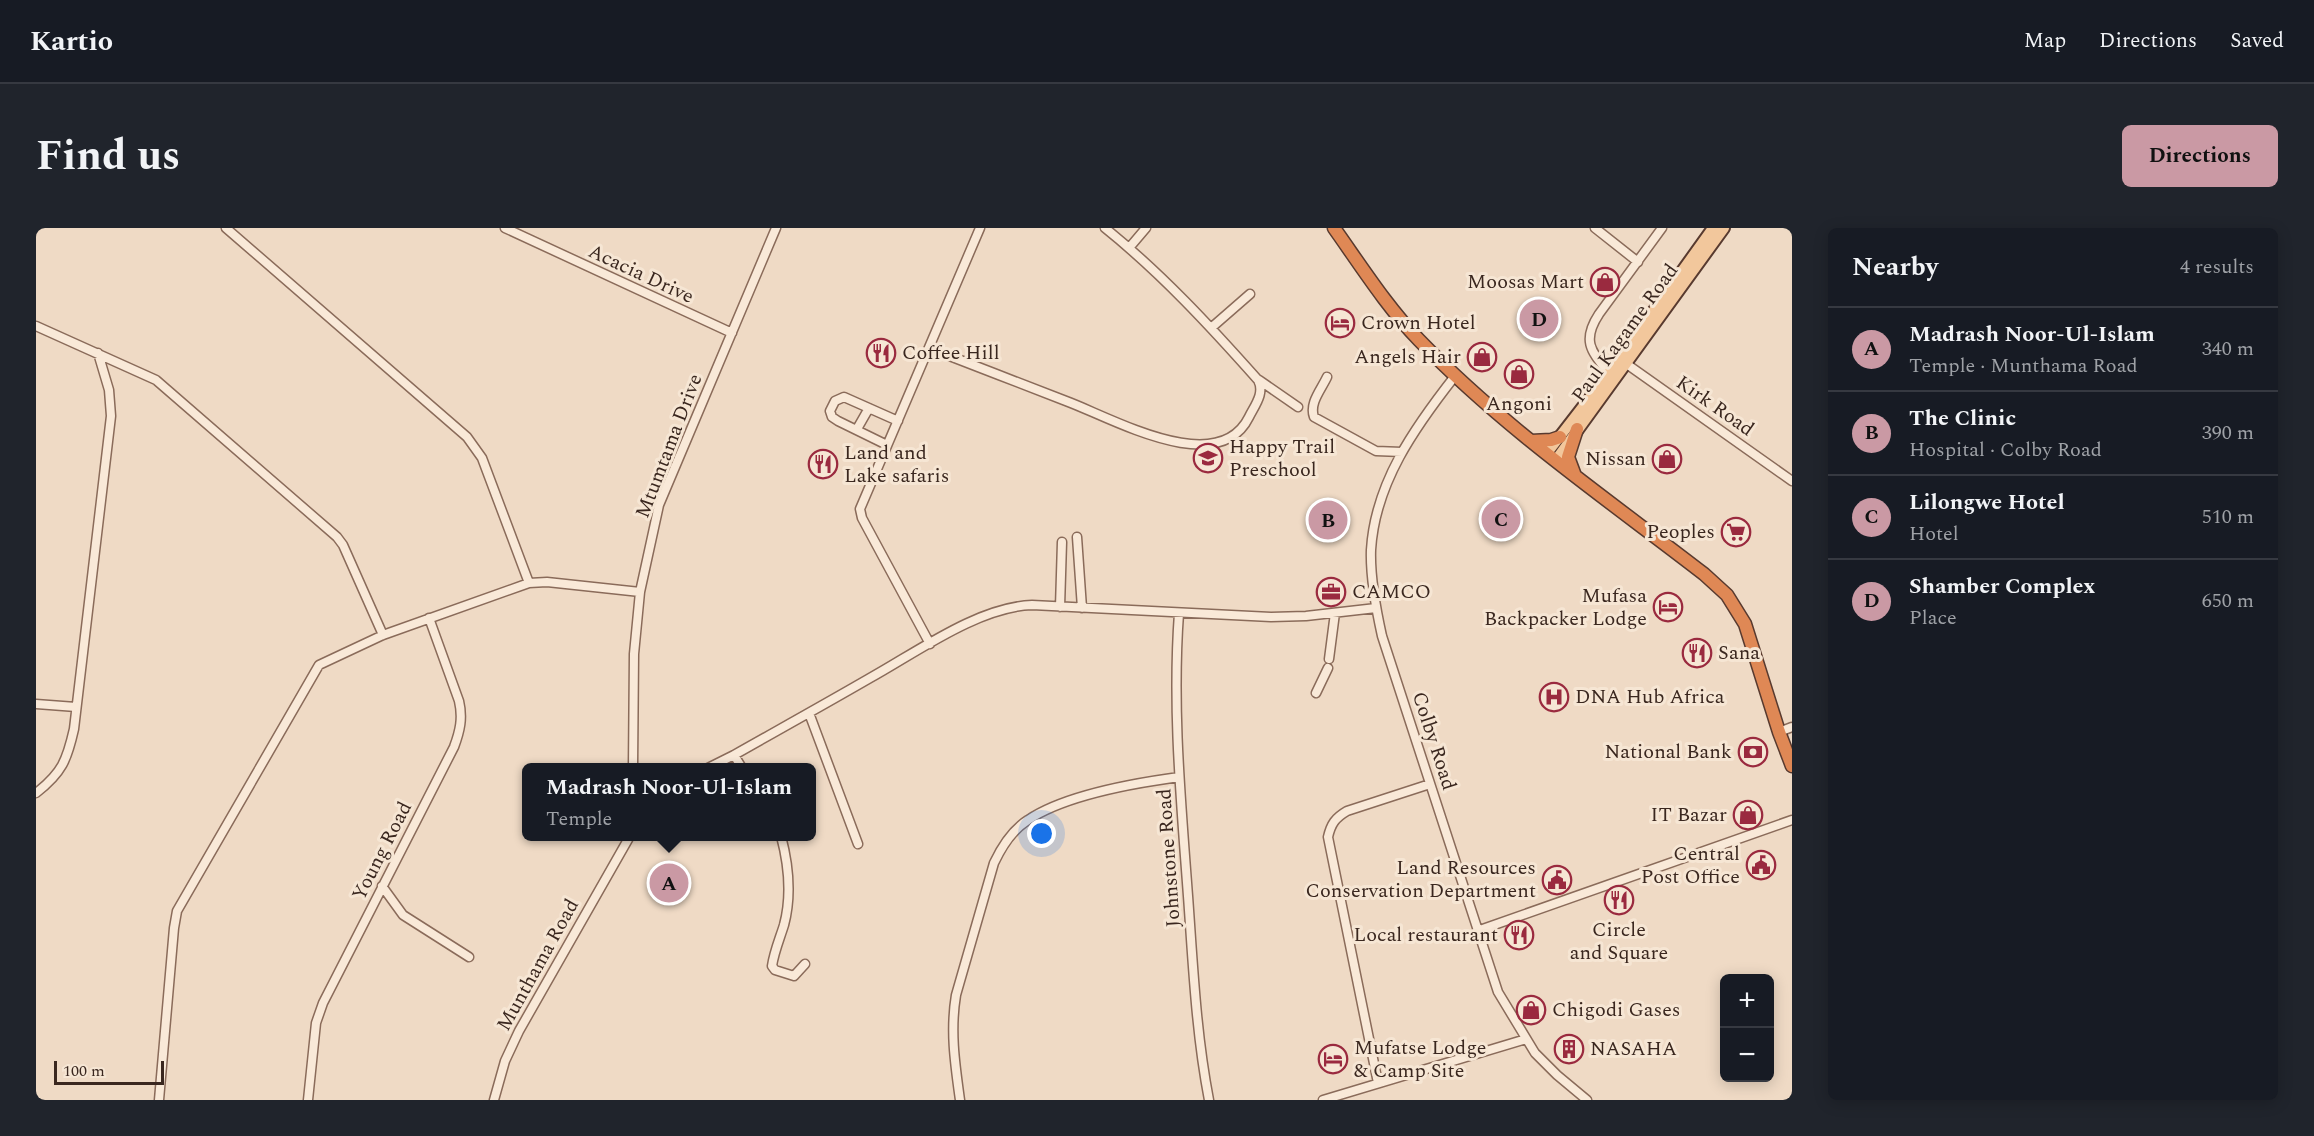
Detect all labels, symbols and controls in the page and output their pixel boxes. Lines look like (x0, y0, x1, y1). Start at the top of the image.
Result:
text: Kartio (30, 20, 113, 63)
text: Map (2024, 25, 2066, 57)
text: Directions (2099, 25, 2197, 57)
text: Saved (2230, 25, 2284, 57)
text: Find us (36, 125, 180, 188)
button: Directions (2122, 125, 2278, 187)
street label: Acacia Drive (583, 236, 699, 312)
text: Nearby (1852, 247, 1938, 287)
text: 4 results (2180, 252, 2254, 282)
street label: Paul Kagame Road (1564, 257, 1686, 409)
shop icon: Moosas Mart (1589, 266, 1621, 298)
place label: Moosas Mart (1467, 267, 1584, 297)
pin: D (1520, 296, 1558, 341)
hotel icon: Crown Hotel (1324, 307, 1356, 339)
place label: Crown Hotel (1361, 308, 1476, 338)
text: Madrash Noor-Ul-Islam (1909, 318, 2155, 351)
text: A (1864, 334, 1879, 364)
text: 340 m (2202, 334, 2254, 364)
restaurant icon: Coffee Hill (865, 337, 897, 369)
place label: Coffee Hill (902, 338, 1000, 368)
shop icon: Angels Hair (1466, 341, 1498, 373)
place label: Angels Hair (1354, 342, 1461, 372)
text: Temple · Munthama Road (1909, 351, 2138, 381)
shop icon: Angoni (1503, 358, 1535, 390)
street label: Kirk Road (1670, 368, 1760, 444)
street label: Mtumtama Drive (628, 369, 710, 523)
place label: Angoni (1486, 389, 1552, 419)
text: The Clinic (1909, 402, 2016, 435)
text: B (1864, 418, 1879, 448)
text: 390 m (2202, 418, 2254, 448)
place label: Happy Trail Preschool (1229, 432, 1335, 485)
text: Hospital · Colby Road (1909, 435, 2102, 465)
place label: Land and Lake safaris (844, 438, 949, 491)
school or university icon: Happy Trail Preschool (1192, 442, 1224, 474)
shop icon: Nissan (1651, 443, 1683, 475)
place label: Nissan (1585, 444, 1646, 474)
restaurant icon: Land and Lake safaris (807, 448, 839, 480)
text: Lilongwe Hotel (1909, 486, 2065, 519)
pin: C (1482, 496, 1520, 542)
pin: B (1308, 498, 1348, 542)
text: C (1864, 502, 1879, 532)
text: 510 m (2202, 502, 2254, 532)
supermarket icon: Peoples (1720, 516, 1752, 548)
place label: Peoples (1647, 517, 1715, 547)
text: Hotel (1909, 519, 1959, 549)
text: Shamber Complex (1909, 570, 2095, 603)
office icon: CAMCO (1315, 576, 1347, 608)
place label: CAMCO (1352, 577, 1431, 607)
place label: Mufasa Backpacker Lodge (1484, 581, 1647, 634)
text: D (1863, 586, 1880, 616)
text: 650 m (2202, 586, 2254, 616)
hotel icon: Mufasa Backpacker Lodge (1652, 591, 1684, 623)
text: Place (1909, 603, 1957, 633)
restaurant icon: Sana (1681, 637, 1713, 669)
place label: Sana (1718, 638, 1760, 668)
hospital icon: DNA Hub Africa (1538, 681, 1570, 713)
place label: DNA Hub Africa (1575, 682, 1725, 712)
street label: Colby Road (1404, 688, 1464, 794)
bank icon: National Bank (1737, 736, 1769, 768)
place label: National Bank (1604, 737, 1732, 767)
popup (522, 763, 816, 841)
text: Madrash Noor-Ul-Islam (546, 771, 792, 804)
street label: Johnstone Road (1149, 788, 1189, 928)
street label: Young Road (344, 796, 420, 906)
shop icon: IT Bazar (1732, 799, 1764, 831)
place label: IT Bazar (1651, 800, 1727, 830)
text: Temple (546, 804, 612, 834)
your location (1027, 819, 1056, 848)
place label: Central Post Office (1641, 839, 1740, 892)
public building icon: Central Post Office (1745, 849, 1777, 881)
place label: Land Resources Conservation Department (1305, 853, 1536, 906)
pin: A (650, 860, 688, 906)
public building icon: Land Resources Conservation Department (1541, 864, 1573, 896)
restaurant icon: Circle and Square (1603, 884, 1635, 916)
street label: Munthama Road (489, 893, 587, 1037)
place label: Circle and Square (1570, 915, 1668, 968)
restaurant icon: Local restaurant (1503, 919, 1535, 951)
place label: Local restaurant (1354, 920, 1498, 950)
map controls (1720, 974, 1774, 1082)
button: + (1720, 974, 1774, 1028)
shop icon: Chigodi Gases (1515, 994, 1547, 1026)
place label: Chigodi Gases (1552, 995, 1680, 1025)
button: − (1720, 1028, 1774, 1082)
place label: Mufatse Lodge & Camp Site (1354, 1033, 1487, 1086)
building icon: NASAHA (1553, 1033, 1585, 1065)
place label: NASAHA (1590, 1034, 1677, 1064)
hotel icon: Mufatse Lodge & Camp Site (1317, 1043, 1349, 1075)
scale bar (54, 1058, 164, 1086)
text: 100 m (63, 1059, 105, 1083)

